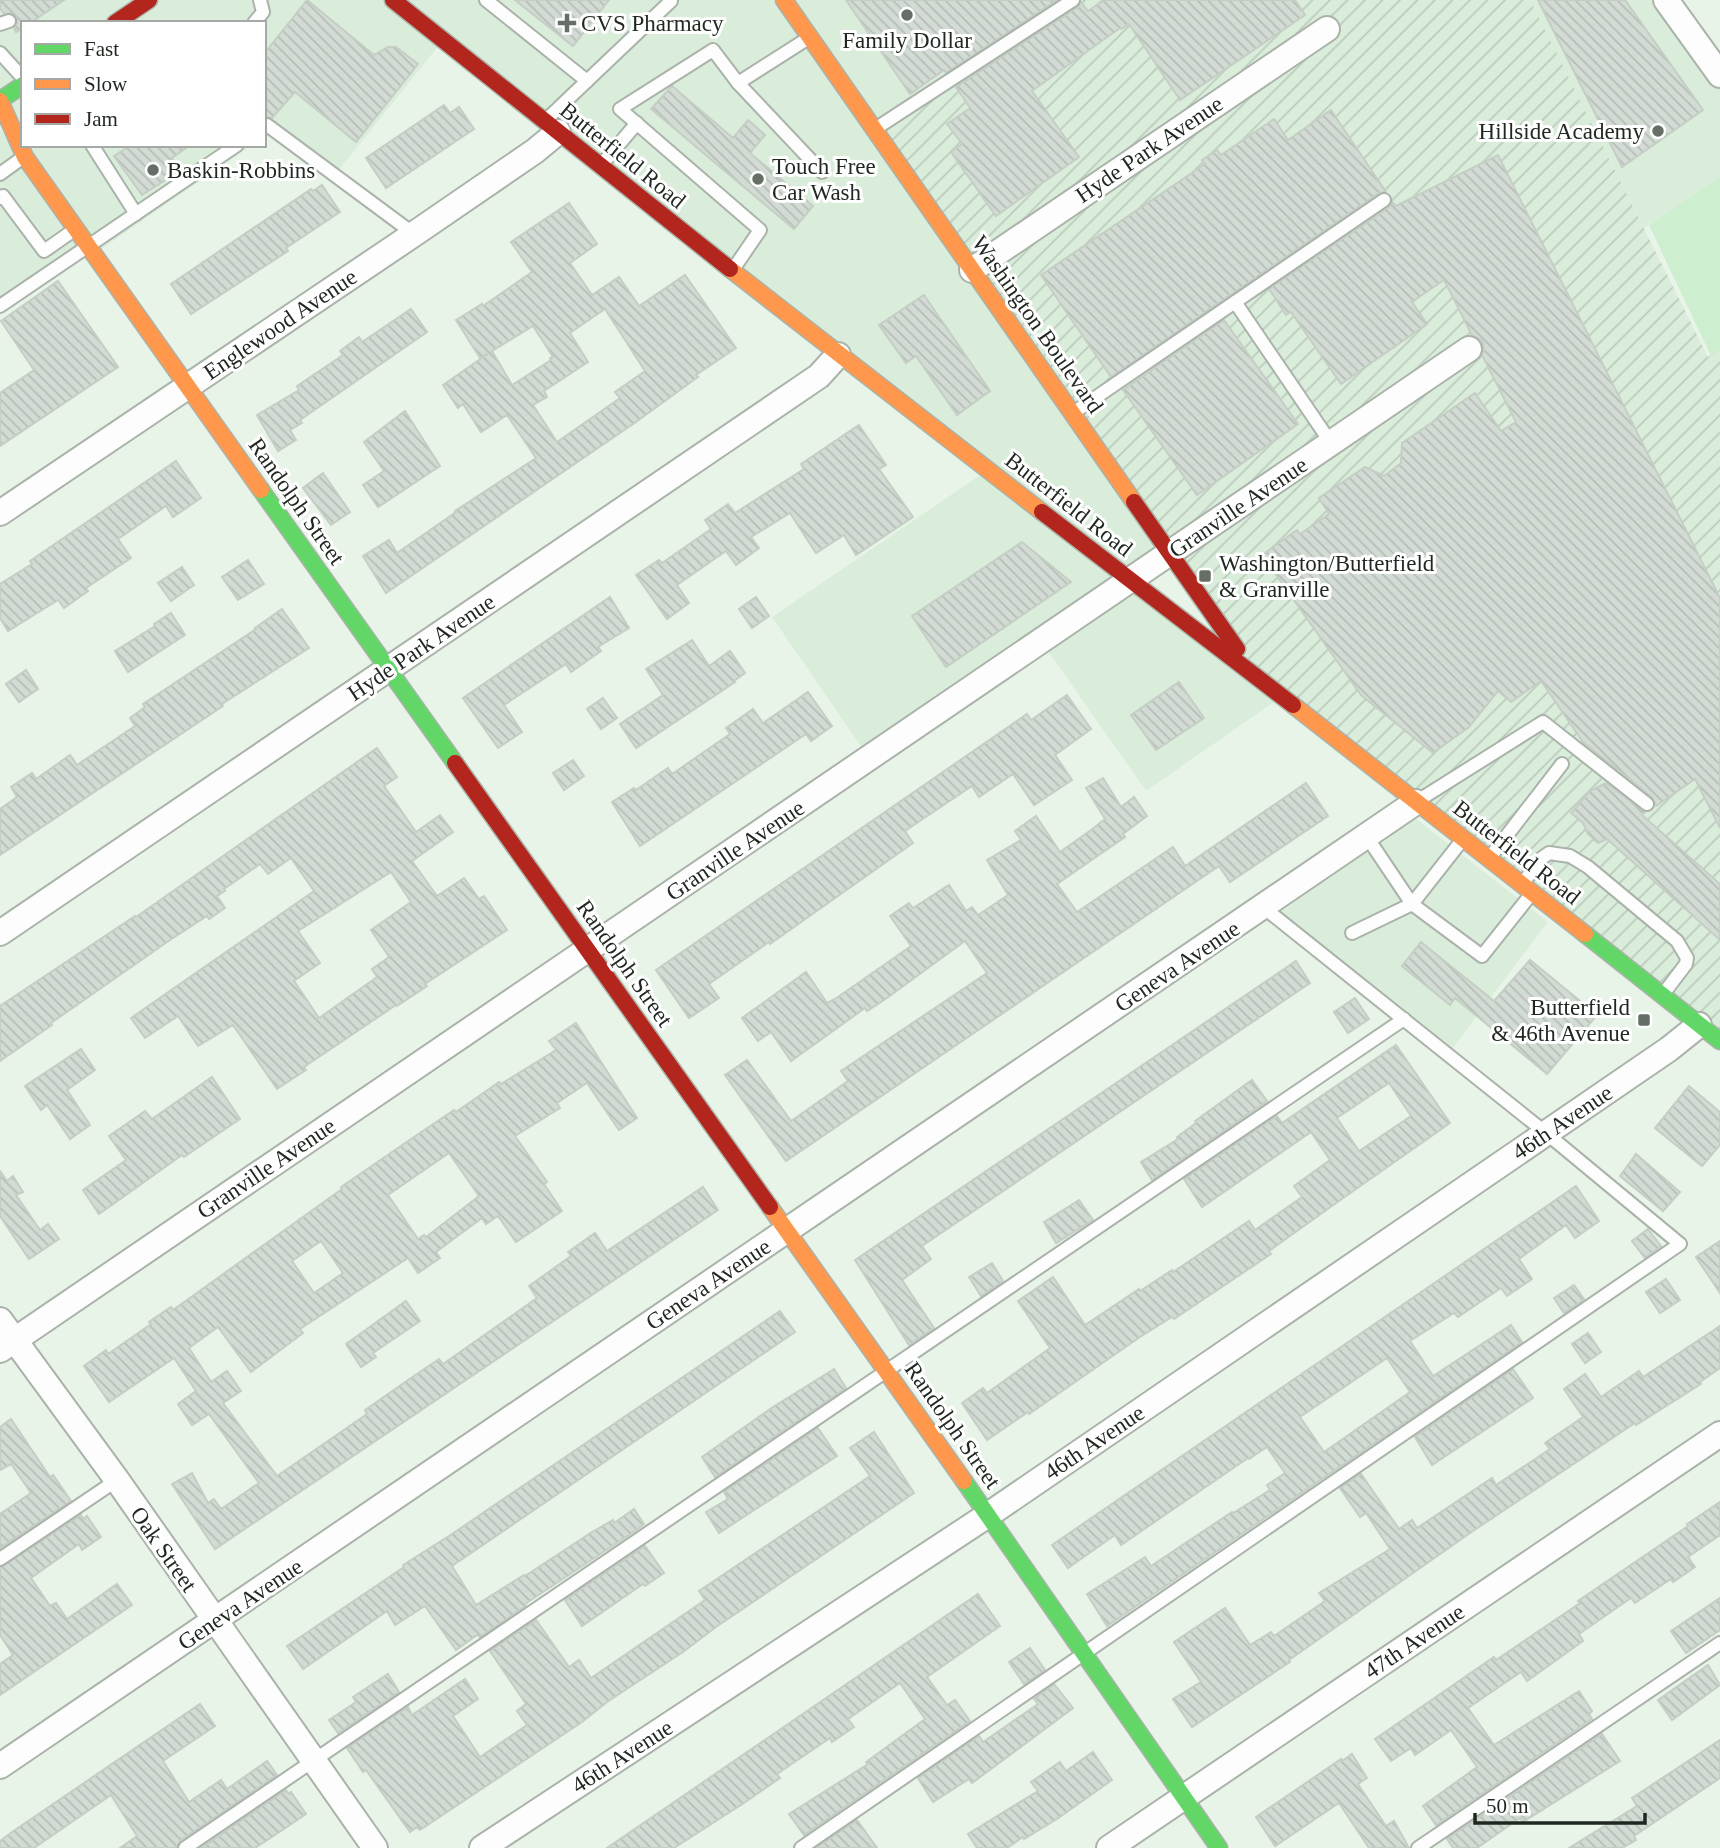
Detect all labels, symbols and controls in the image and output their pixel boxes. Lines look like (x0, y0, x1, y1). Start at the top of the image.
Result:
marker: Family Dollar (899, 7, 915, 23)
place label: CVS Pharmacy (581, 11, 724, 36)
marker: CVS Pharmacy (559, 15, 575, 31)
legend (21, 21, 266, 147)
place label: Family Dollar (842, 28, 972, 53)
text: Fast (84, 37, 119, 61)
text: Slow (84, 72, 128, 96)
street label: Hyde Park Avenue (1071, 91, 1228, 208)
street label: Butterfield Road (555, 97, 691, 214)
text: Jam (84, 107, 118, 131)
place label: Hillside Academy (1479, 119, 1644, 144)
marker: Hillside Academy (1650, 123, 1666, 139)
place label: Touch Free Car Wash (772, 154, 876, 205)
place label: Baskin-Robbins (167, 158, 315, 183)
marker: Baskin-Robbins (145, 162, 161, 178)
marker: Touch Free Car Wash (750, 171, 766, 187)
street label: Washington Boulevard (967, 231, 1109, 418)
street label: Englewood Avenue (199, 264, 361, 385)
street label: Randolph Street (244, 433, 350, 570)
street label: Butterfield Road (1000, 447, 1137, 562)
street label: Granville Avenue (1164, 452, 1312, 563)
place label: Washington/Butterfield & Granville (1219, 551, 1435, 602)
marker: Washington/Butterfield & Granville (1197, 568, 1213, 584)
street label: Hyde Park Avenue (343, 589, 500, 706)
street label: Granville Avenue (661, 795, 809, 906)
street label: Butterfield Road (1448, 795, 1585, 910)
street label: Randolph Street (572, 895, 678, 1032)
street label: Geneva Avenue (1110, 916, 1244, 1017)
place label: Butterfield & 46th Avenue (1491, 995, 1630, 1046)
marker: Butterfield & 46th Avenue (1636, 1012, 1652, 1028)
street label: 46th Avenue (1508, 1080, 1617, 1165)
street label: Granville Avenue (192, 1113, 340, 1224)
street label: Geneva Avenue (641, 1234, 775, 1335)
street label: Randolph Street (900, 1357, 1006, 1494)
street label: 46th Avenue (1040, 1400, 1149, 1485)
street label: Oak Street (125, 1502, 202, 1597)
street label: Geneva Avenue (173, 1554, 307, 1655)
street label: 47th Avenue (1360, 1599, 1469, 1684)
street label: 46th Avenue (567, 1715, 677, 1798)
scale bar (1475, 1782, 1645, 1826)
text: 50 m (1486, 1794, 1529, 1818)

